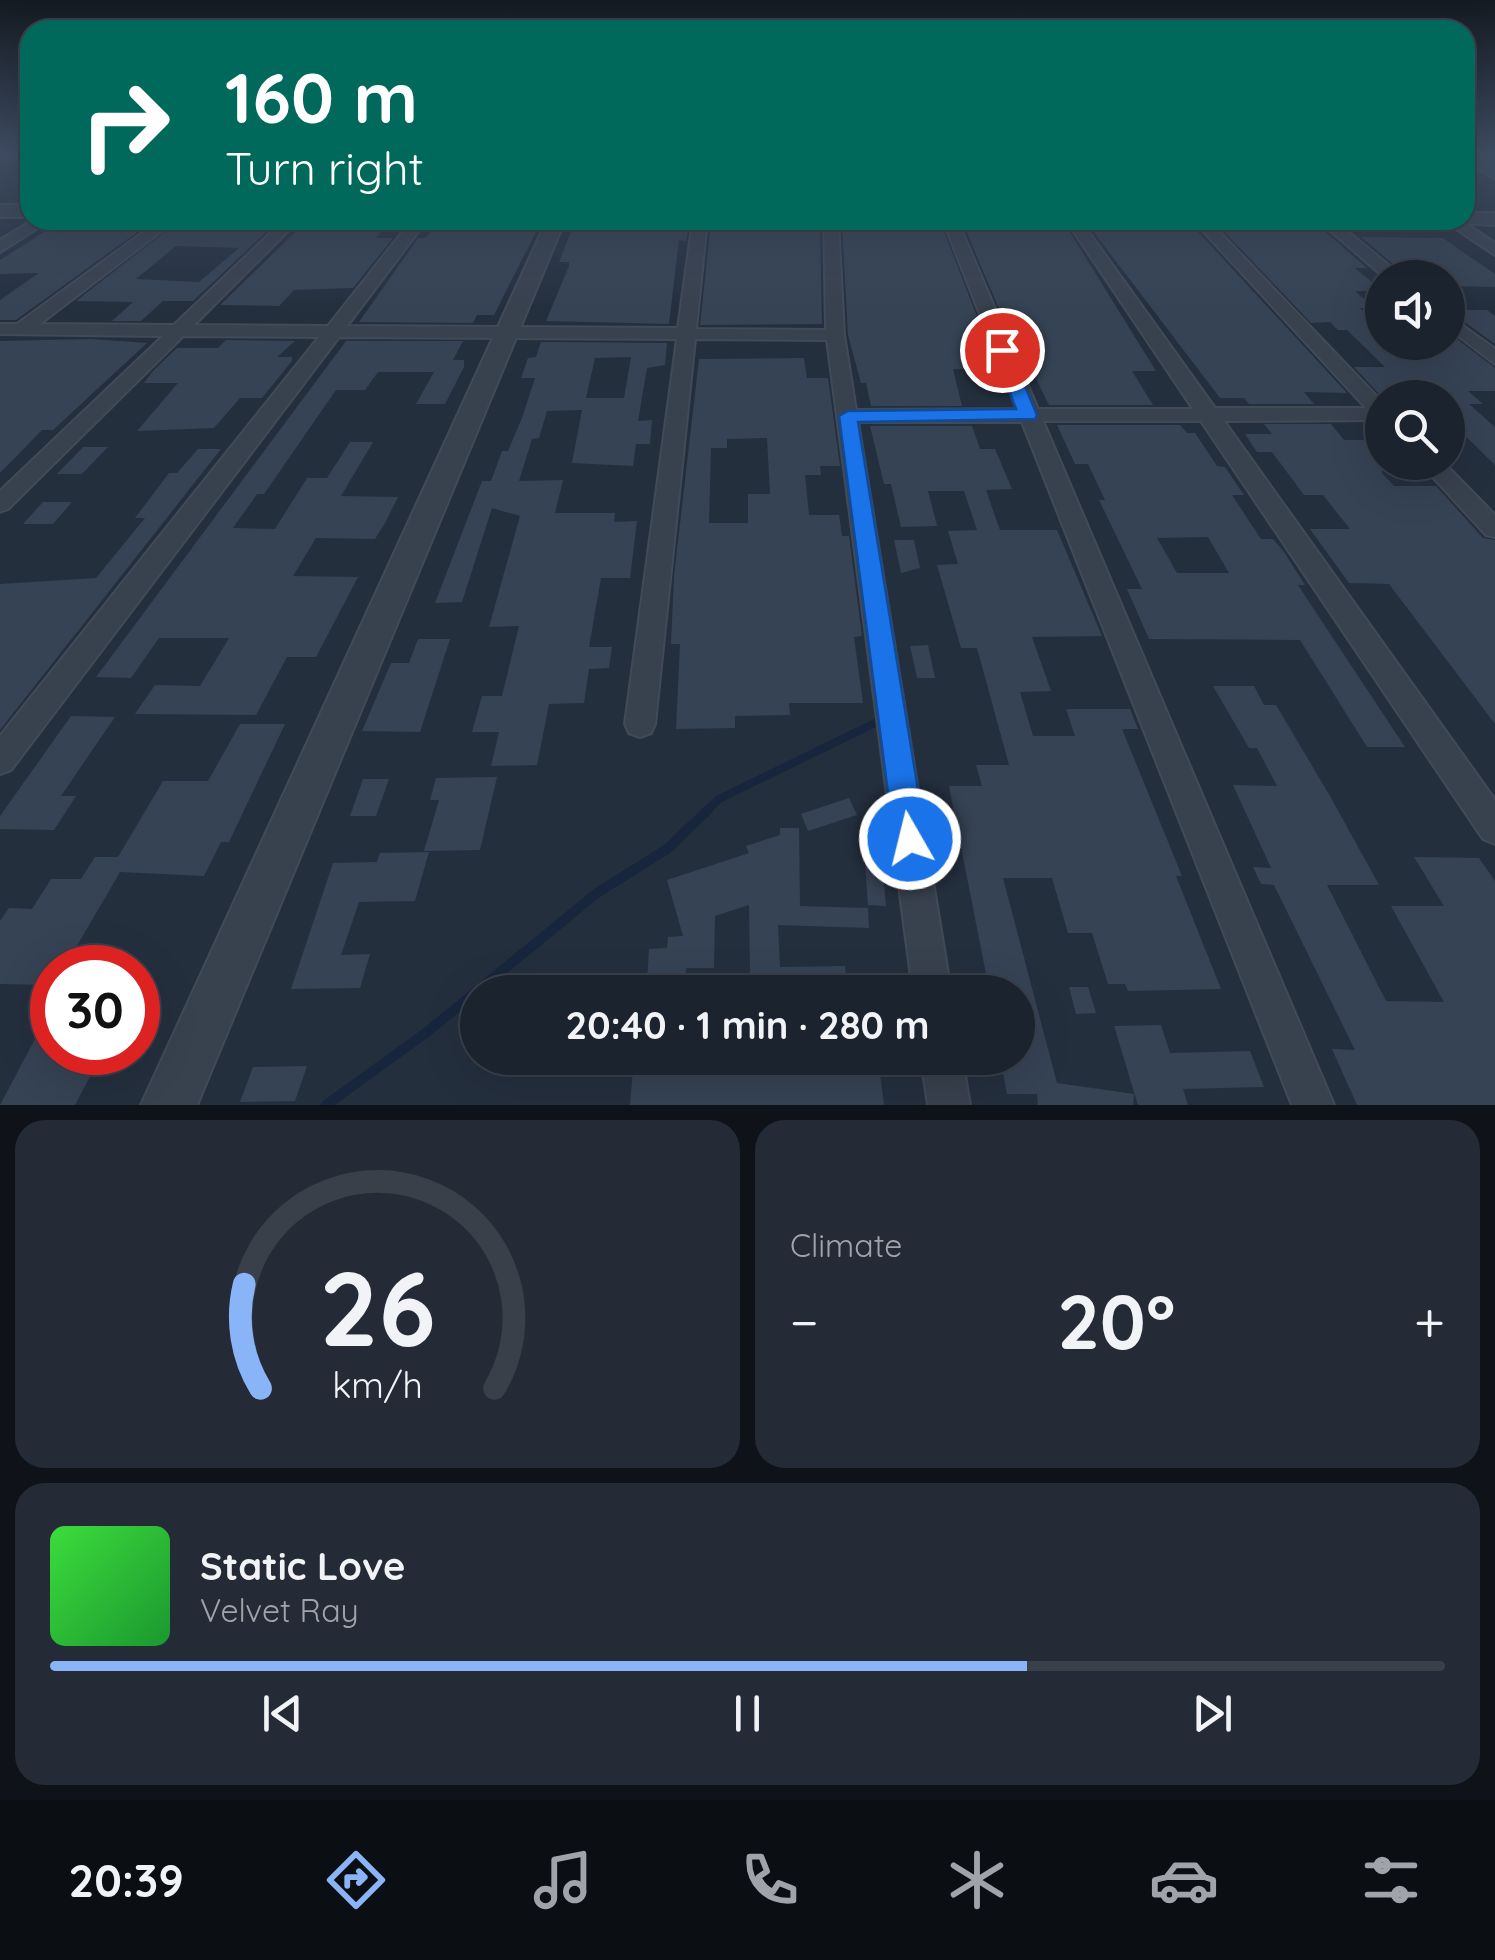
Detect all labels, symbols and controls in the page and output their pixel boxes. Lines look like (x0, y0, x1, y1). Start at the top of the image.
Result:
text: 160 m (225, 53, 418, 141)
icon: right (60, 60, 190, 190)
text: Turn right (225, 140, 424, 196)
map controls (1365, 260, 1465, 480)
button: sound (1365, 260, 1465, 360)
pin (960, 308, 1045, 393)
icon: arrive (975, 323, 1030, 378)
button: search (1365, 380, 1465, 480)
position arrow (858, 787, 962, 891)
speed limit sign: 30 (30, 945, 160, 1075)
text: 20:40 · 1 min · 280 m (566, 1001, 929, 1049)
text: Climate (790, 1225, 902, 1265)
text: 26 (319, 1242, 436, 1372)
text: 20° (1057, 1274, 1175, 1368)
text: − (790, 1287, 819, 1356)
text: + (1414, 1287, 1445, 1356)
text: km/h (332, 1362, 423, 1407)
text: Static Love (200, 1542, 405, 1590)
text: Velvet Ray (200, 1590, 359, 1630)
icon: previous (255, 1686, 310, 1741)
icon: pause (720, 1686, 775, 1741)
icon: next (1185, 1686, 1240, 1741)
icon: directions (321, 1845, 391, 1915)
icon: music (528, 1845, 598, 1915)
icon: phone (735, 1845, 805, 1915)
icon: climate (942, 1845, 1012, 1915)
icon: car (1149, 1845, 1219, 1915)
icon: filters (1356, 1845, 1426, 1915)
text: 20:39 (69, 1852, 184, 1908)

